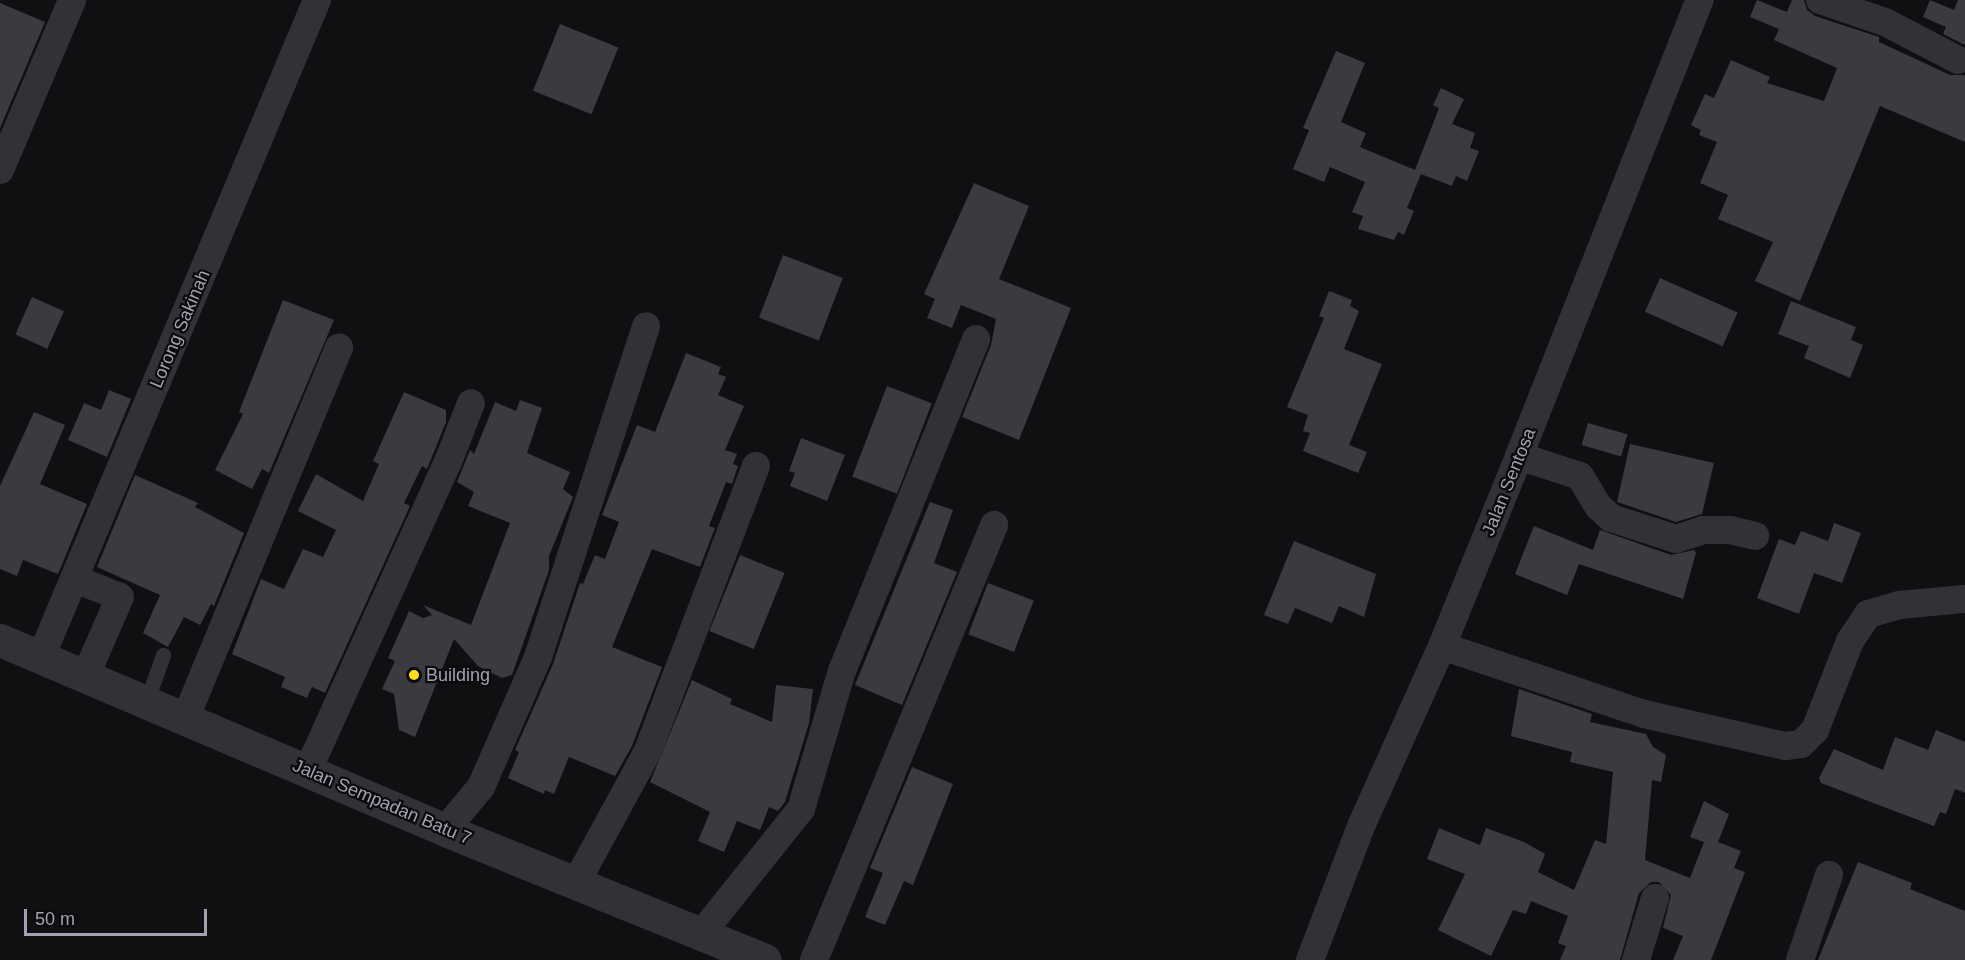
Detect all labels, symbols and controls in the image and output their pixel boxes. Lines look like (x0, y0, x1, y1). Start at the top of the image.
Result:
street label: Lorong Sakinah (145, 267, 215, 391)
street label: Jalan Sentosa (1478, 425, 1540, 539)
place label: Building (426, 664, 490, 686)
marker: Building (407, 668, 421, 682)
street label: Jalan Sempadan Batu 7 (289, 755, 475, 849)
scale bar (27, 897, 210, 935)
text: 50 m (35, 909, 75, 929)

